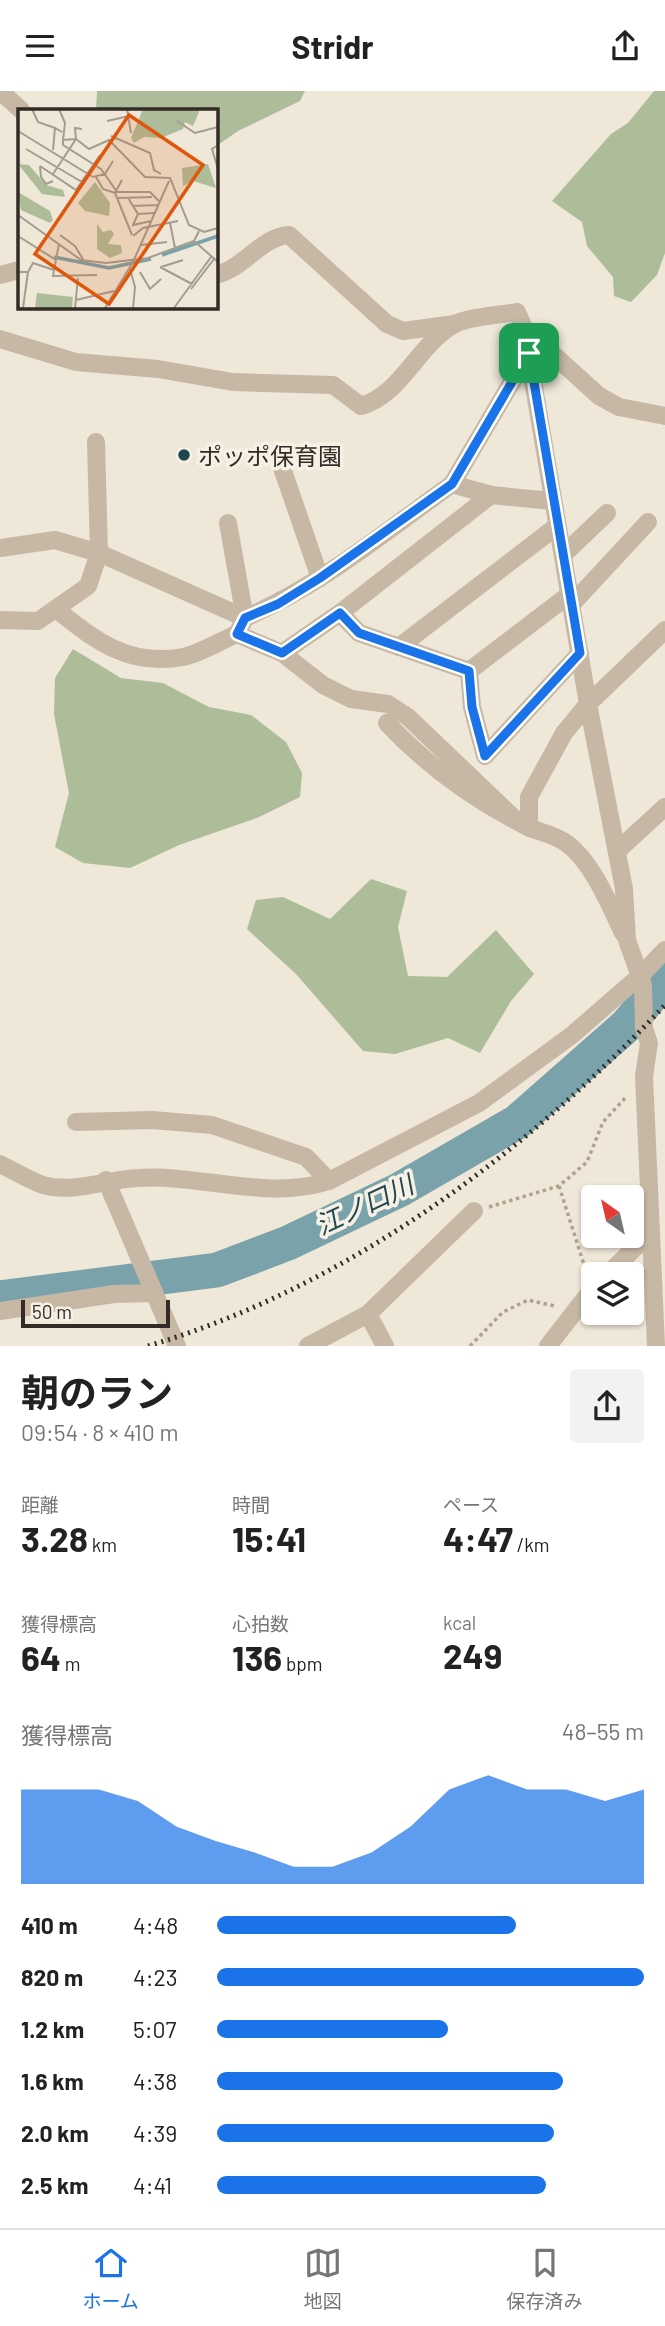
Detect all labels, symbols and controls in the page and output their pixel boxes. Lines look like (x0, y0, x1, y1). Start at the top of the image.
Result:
icon: menu (21, 27, 59, 65)
text: Stridr (292, 27, 373, 65)
icon: share (606, 27, 644, 65)
inset map (18, 109, 217, 308)
pin (499, 323, 559, 383)
icon: arrive (510, 334, 548, 372)
place label: ポッポ保育園 (198, 441, 342, 470)
marker: ポッポ保育園 (176, 447, 192, 463)
water label: 江ノ口川 (310, 1167, 420, 1240)
north arrow (581, 1185, 644, 1248)
map controls (581, 1185, 644, 1325)
button: layers (581, 1262, 644, 1325)
scale bar (21, 1297, 170, 1329)
text: 50 m (32, 1300, 72, 1323)
text: 朝のラン (21, 1369, 173, 1415)
button: share (570, 1369, 644, 1443)
text: 09:54 · 8 × 410 m (21, 1418, 178, 1446)
text: 距離 (21, 1493, 59, 1516)
text: 時間 (232, 1493, 270, 1516)
text: ペース (443, 1493, 499, 1516)
text: 3.28 (21, 1517, 88, 1559)
text: 15:41 (232, 1517, 306, 1559)
text: 4:47 (443, 1517, 513, 1559)
text: km (88, 1533, 117, 1556)
text: /km (513, 1533, 550, 1556)
text: kcal (443, 1611, 476, 1634)
text: 獲得標高 (21, 1612, 97, 1635)
text: 心拍数 (232, 1612, 289, 1635)
text: 249 (443, 1634, 502, 1676)
text: 64 (21, 1636, 61, 1678)
text: 136 (232, 1636, 282, 1678)
text: m (61, 1652, 81, 1675)
text: bpm (282, 1652, 322, 1675)
text: 48–55 m (562, 1717, 644, 1745)
text: 獲得標高 (21, 1721, 113, 1749)
text: 410 m (21, 1911, 78, 1939)
text: 4:48 (133, 1911, 178, 1939)
text: 820 m (21, 1963, 83, 1991)
text: 4:23 (133, 1963, 178, 1991)
text: 1.2 km (21, 2015, 84, 2043)
text: 5:07 (133, 2015, 177, 2043)
text: 1.6 km (21, 2067, 84, 2095)
text: 4:38 (133, 2067, 177, 2095)
text: 2.0 km (21, 2119, 89, 2147)
text: 4:39 (133, 2119, 177, 2147)
text: 2.5 km (21, 2171, 89, 2199)
text: 4:41 (133, 2171, 172, 2199)
tab: ホーム (82, 2244, 139, 2313)
tab: 地図 (304, 2244, 342, 2313)
tab: 保存済み (507, 2244, 583, 2313)

